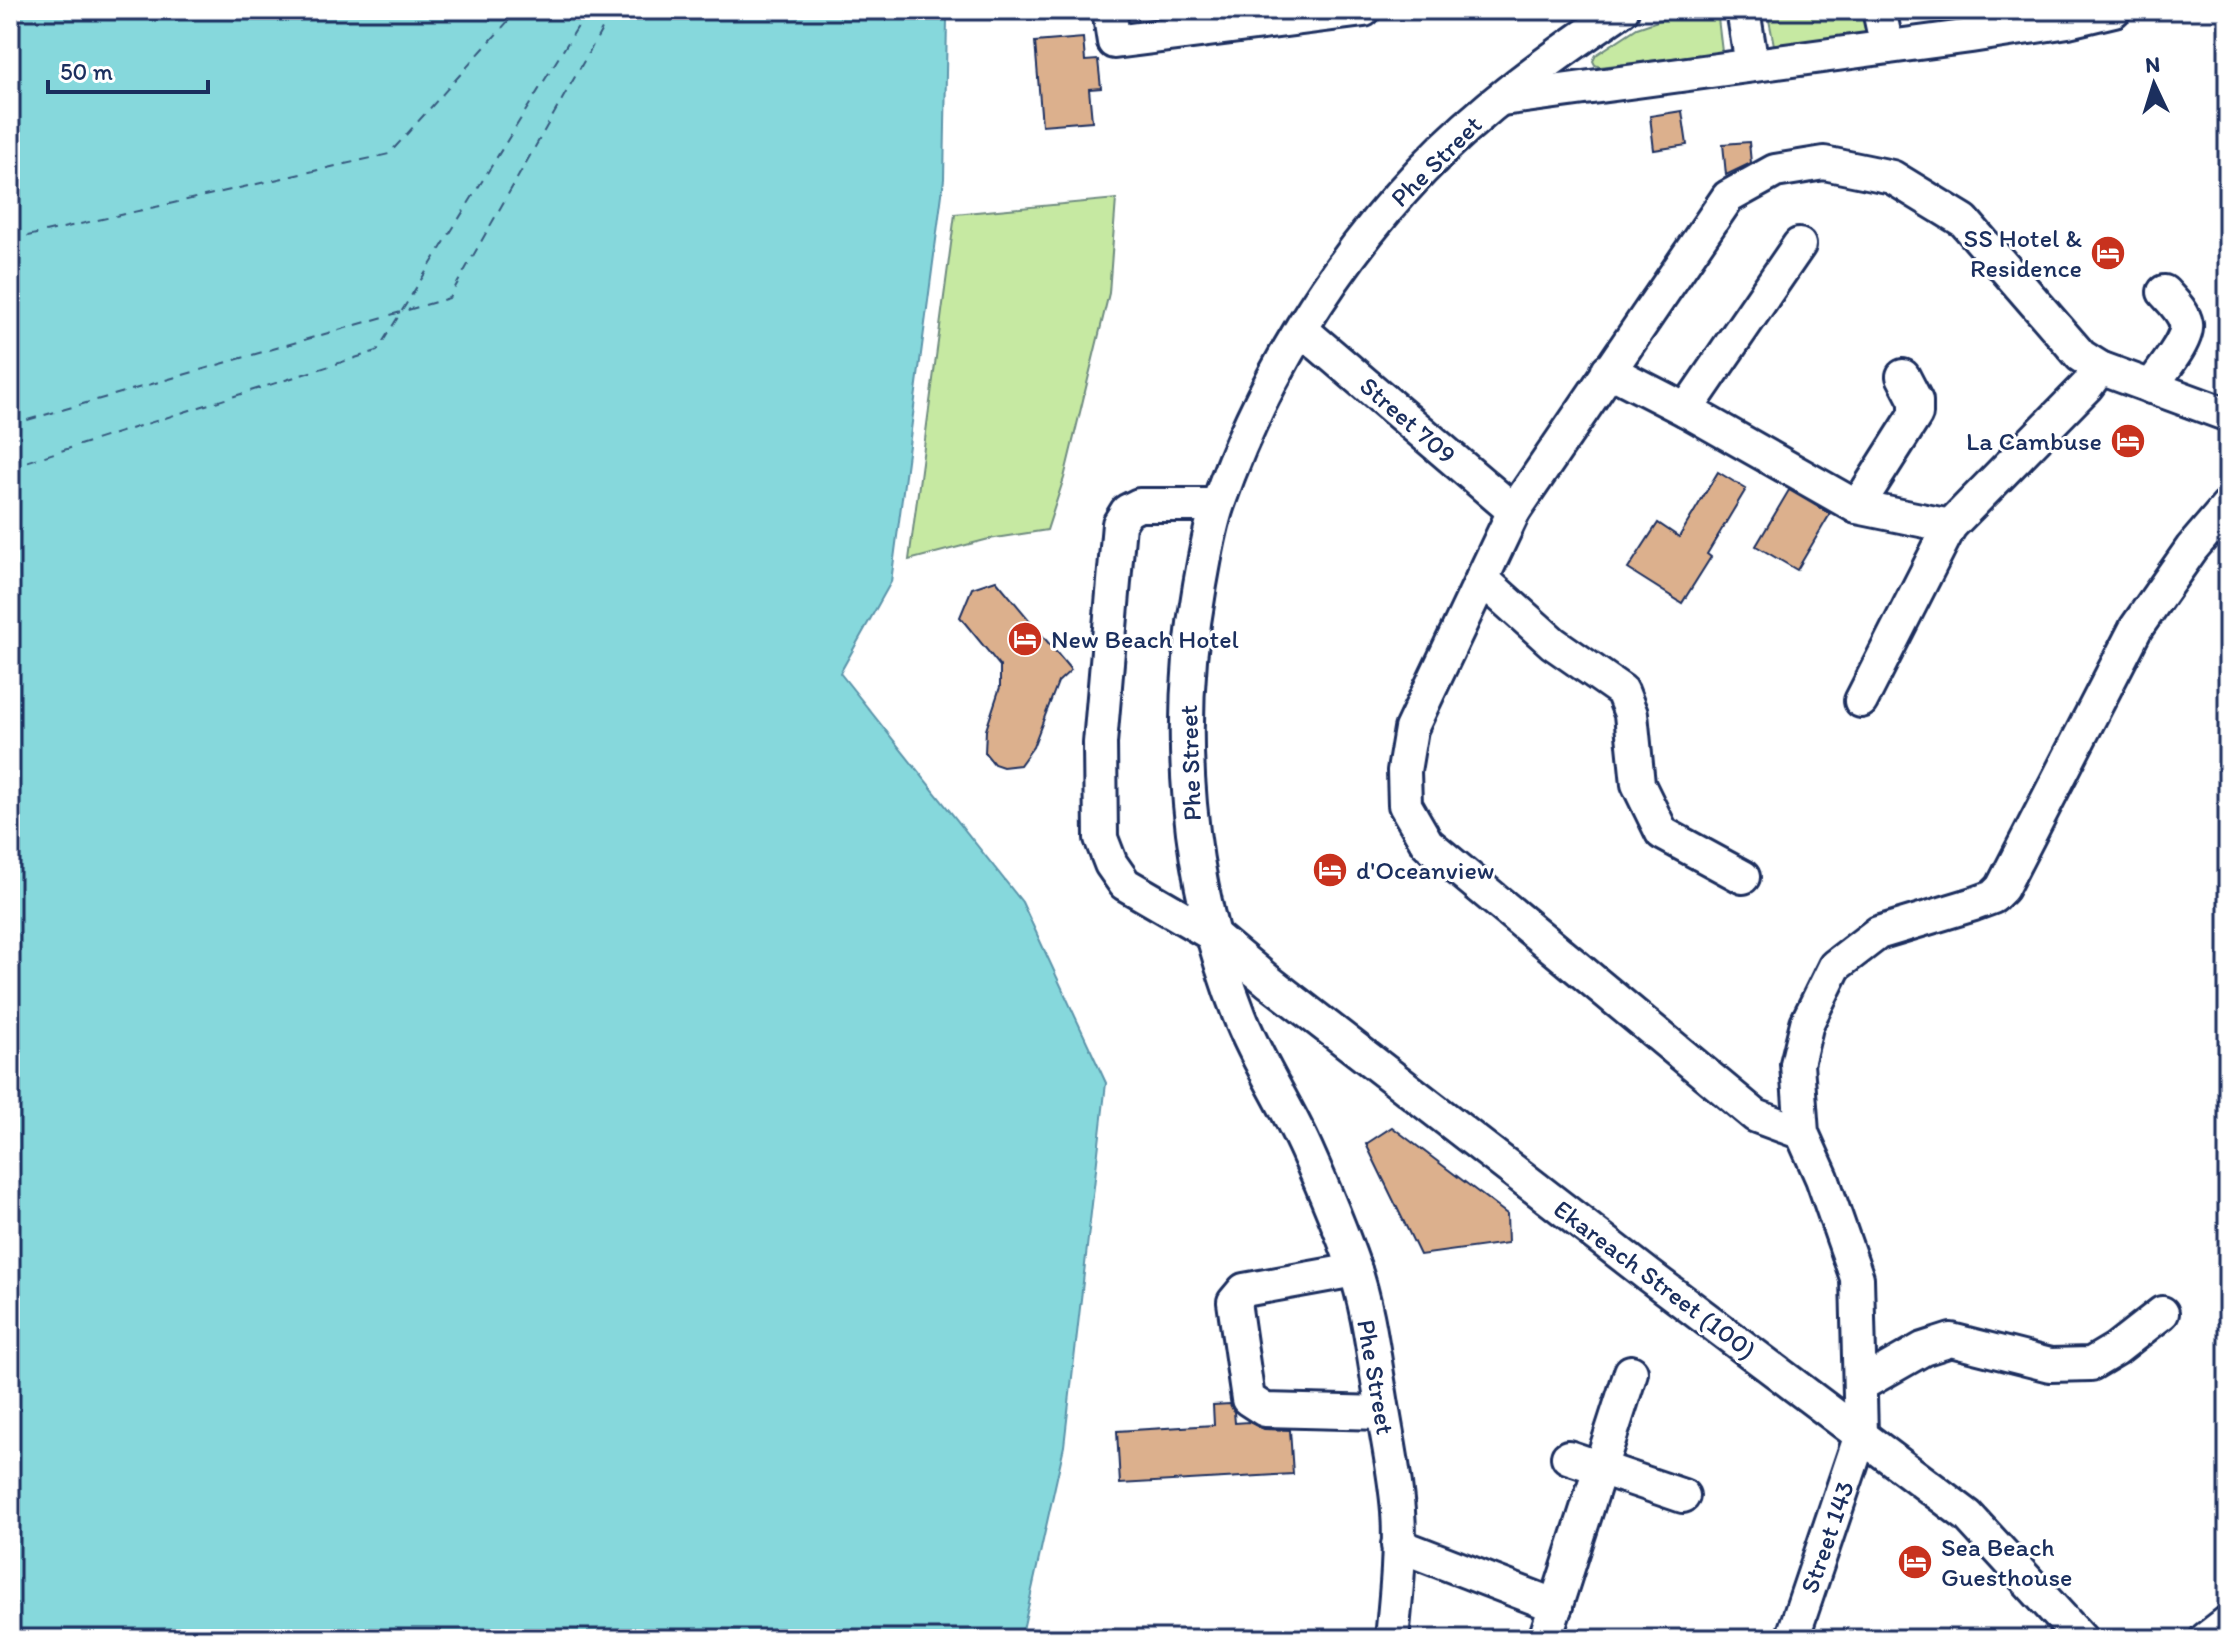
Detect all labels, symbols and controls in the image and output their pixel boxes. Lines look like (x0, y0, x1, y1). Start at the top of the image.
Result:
scale bar (48, 44, 208, 94)
north arrow (2114, 44, 2194, 124)
text: N (2144, 51, 2161, 79)
text: 50 m (60, 57, 113, 86)
street label: Phe Street (1384, 108, 1489, 213)
place label: SS Hotel & Residence (1964, 222, 2082, 284)
hotel icon: SS Hotel & Residence (2089, 234, 2127, 272)
street label: Street 709 (1353, 370, 1463, 470)
hotel icon: La Cambuse (2109, 422, 2147, 460)
place label: La Cambuse (1966, 425, 2102, 457)
hotel icon: New Beach Hotel (1006, 620, 1044, 658)
place label: New Beach Hotel (1051, 623, 1239, 655)
street label: Phe Street (1172, 704, 1208, 822)
hotel icon: d'Oceanview (1311, 851, 1349, 889)
place label: d'Oceanview (1356, 854, 1495, 886)
street label: Ekareach Street (100) (1547, 1192, 1763, 1366)
street label: Phe Street (1350, 1317, 1402, 1437)
street label: Street 143 (1793, 1477, 1861, 1597)
place label: Sea Beach Guesthouse (1941, 1531, 2072, 1593)
hotel icon: Sea Beach Guesthouse (1896, 1543, 1934, 1581)

